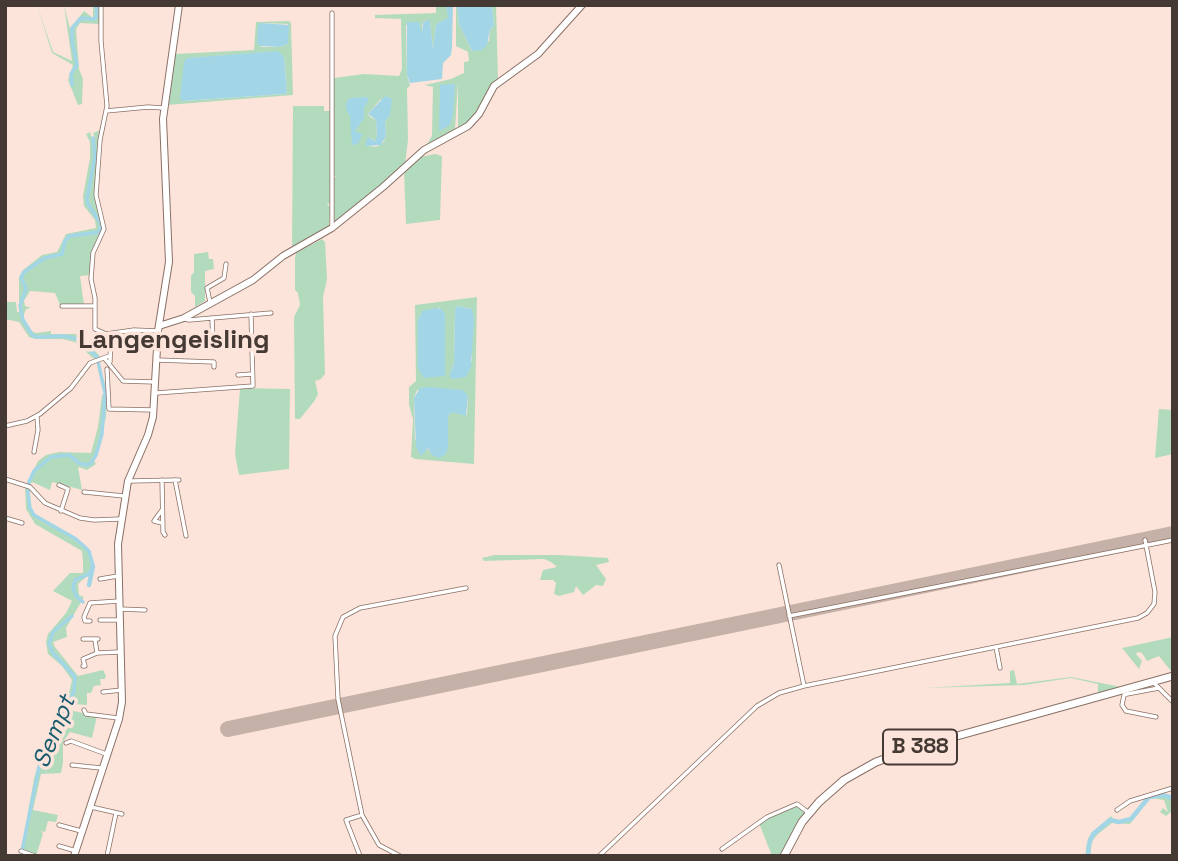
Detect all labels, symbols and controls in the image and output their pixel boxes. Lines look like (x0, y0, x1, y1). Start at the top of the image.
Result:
district label: Langengeisling (78, 325, 270, 357)
water label: Sempt (27, 692, 83, 772)
road number: B 388 (883, 730, 957, 764)

